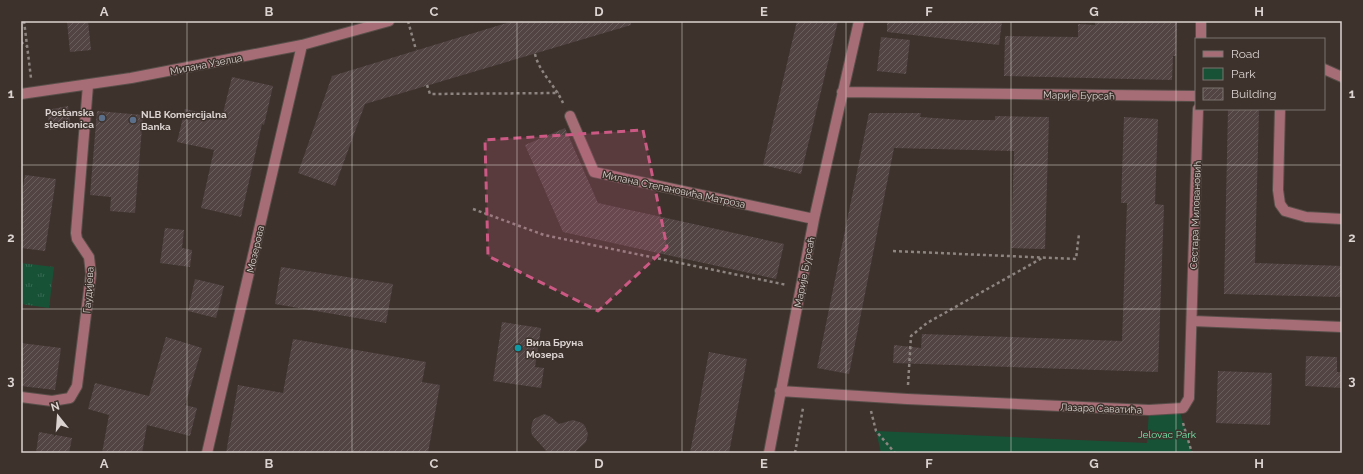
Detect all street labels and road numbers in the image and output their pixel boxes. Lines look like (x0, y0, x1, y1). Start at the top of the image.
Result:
street label: Милана Узелца (169, 52, 243, 77)
street label: Марије Бурсаћ (1043, 89, 1115, 102)
street label: Сестара Миловановић (1188, 160, 1203, 270)
street label: Милана Степановића Матроза (601, 169, 747, 210)
street label: Мозерова (245, 224, 266, 274)
street label: Марије Бурсаћ (792, 236, 817, 308)
street label: Гаудијева (81, 266, 96, 314)
street label: Лазара Саватића (1060, 402, 1142, 415)

